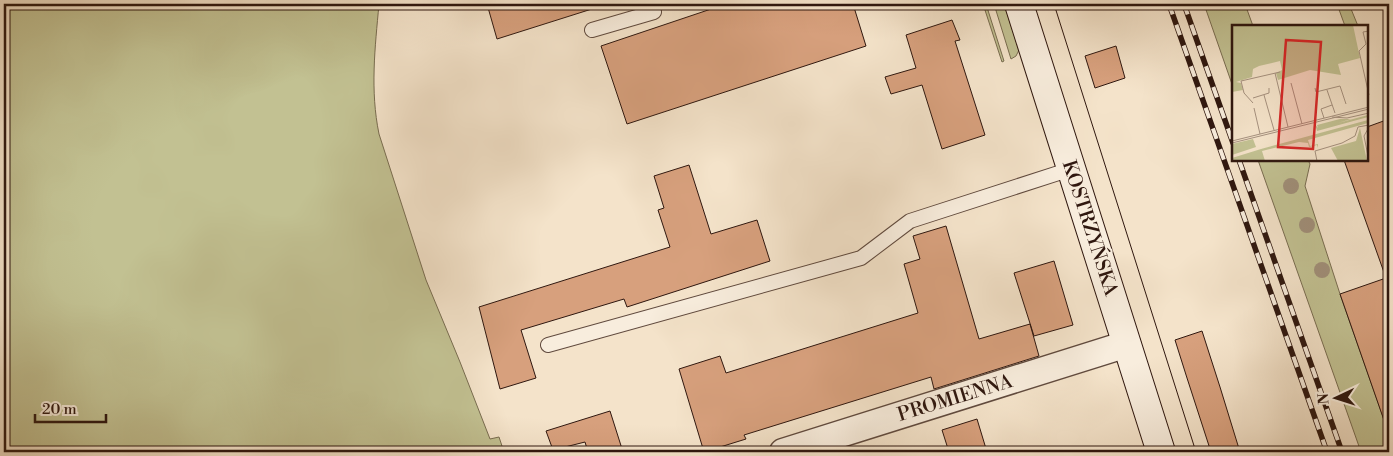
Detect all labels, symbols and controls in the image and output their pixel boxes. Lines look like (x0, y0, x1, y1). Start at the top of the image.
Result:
inset map (1232, 25, 1368, 161)
street label: KOSTRZYŃSKA (1057, 157, 1124, 300)
street label: PROMIENNA (895, 369, 1016, 427)
north arrow (1310, 374, 1360, 424)
scale bar (35, 391, 106, 423)
text: N (1315, 393, 1333, 405)
text: 20 m (42, 400, 77, 419)

